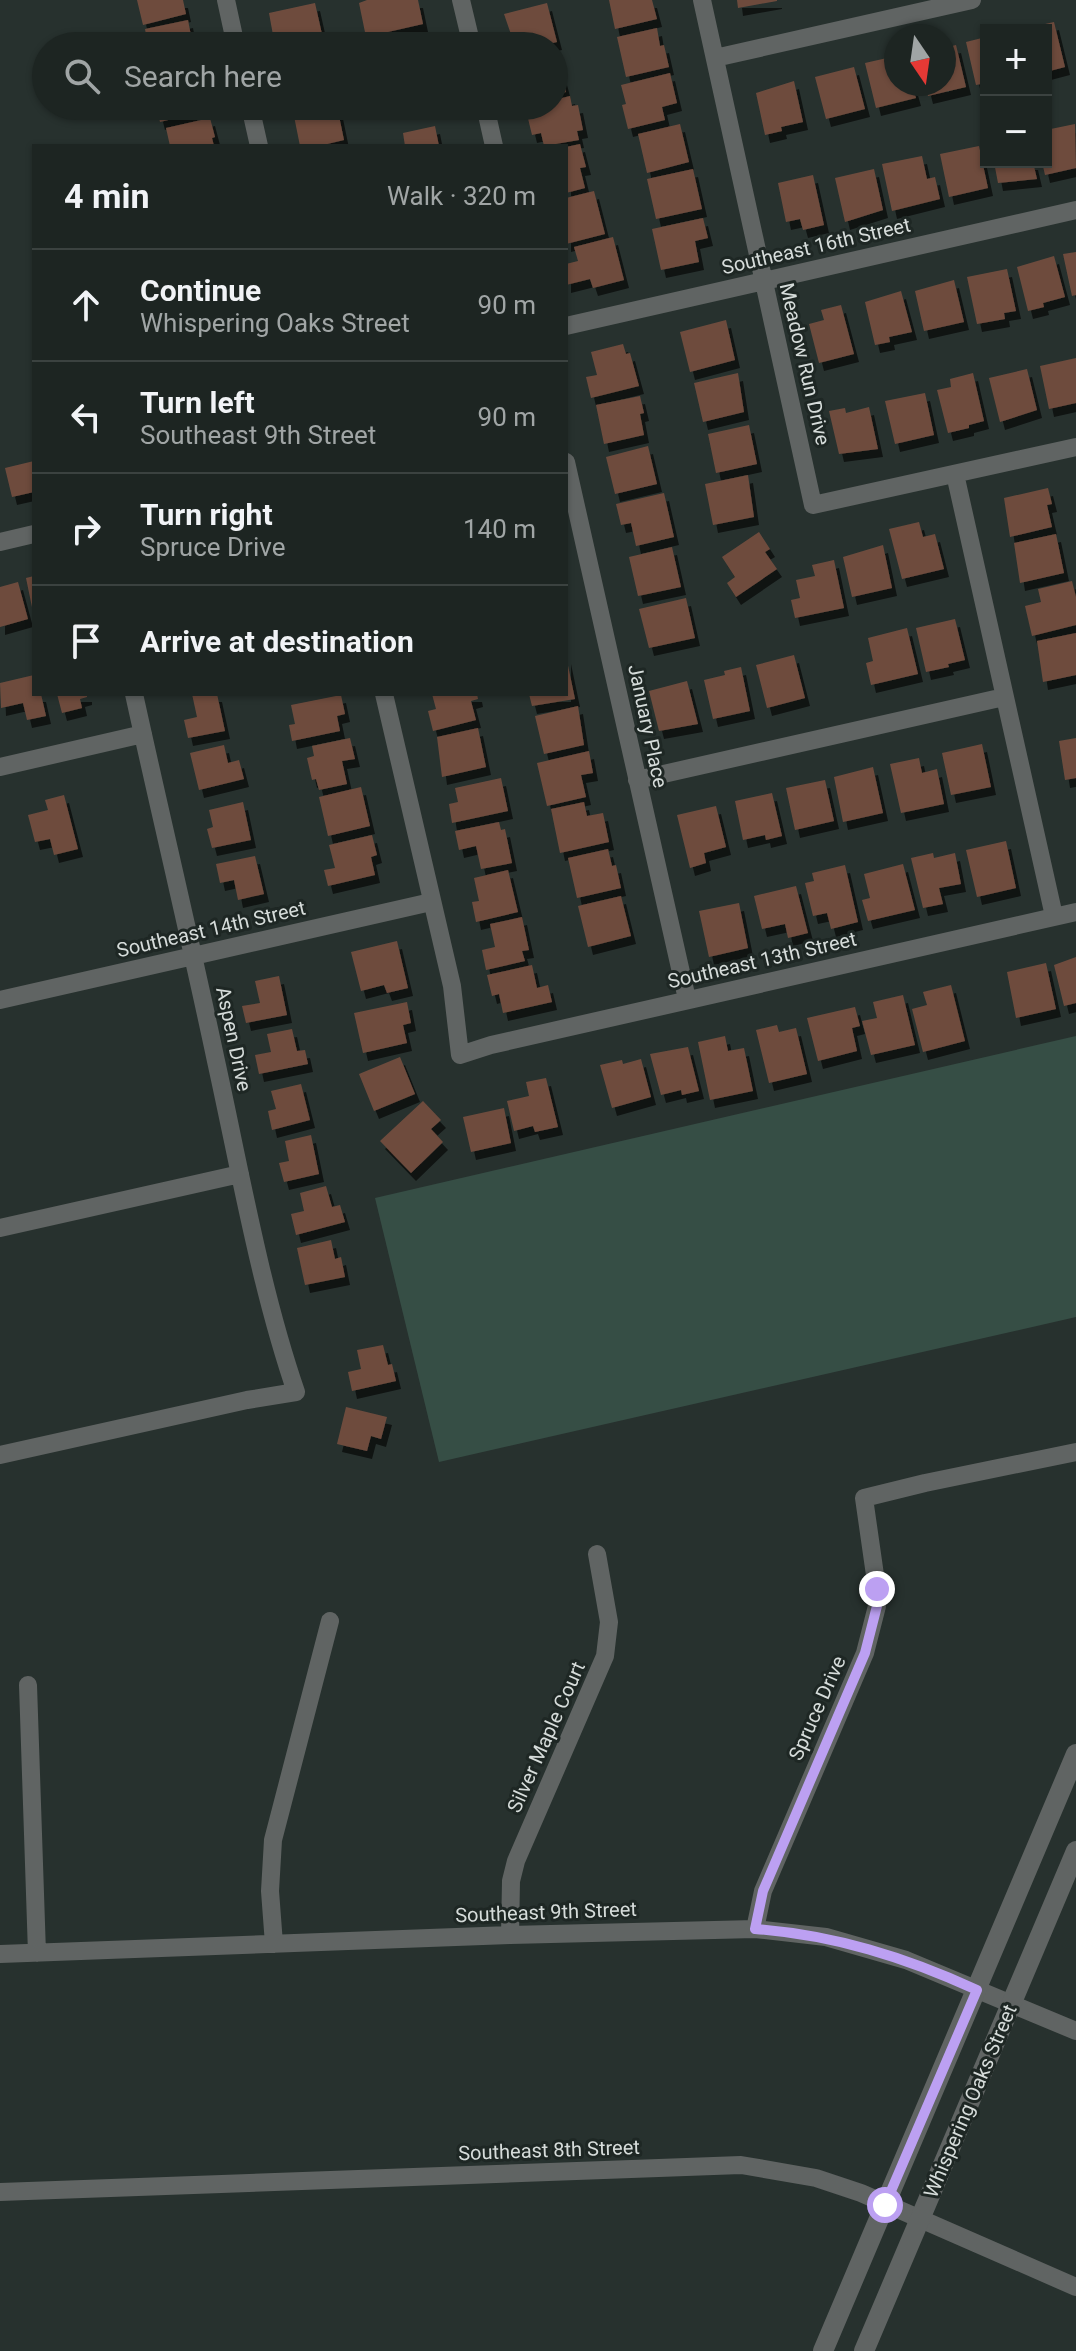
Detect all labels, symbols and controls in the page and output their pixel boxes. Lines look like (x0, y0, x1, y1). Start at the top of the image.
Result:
north arrow (884, 24, 956, 96)
map controls (980, 24, 1052, 168)
button: + (980, 24, 1052, 96)
search box (32, 32, 568, 120)
icon: search (60, 54, 104, 98)
text: Search here (124, 59, 282, 94)
button: − (980, 96, 1052, 168)
text: 4 min (64, 176, 149, 216)
text: Walk · 320 m (387, 181, 536, 211)
street label: Southeast 16th Street (719, 213, 913, 279)
text: Continue (140, 273, 261, 308)
street label: Meadow Run Drive (775, 280, 835, 448)
icon: ahead (64, 283, 108, 327)
text: 90 m (478, 290, 536, 320)
text: Whispering Oaks Street (140, 308, 410, 338)
text: Turn left (140, 385, 255, 420)
icon: left (64, 395, 108, 439)
text: 90 m (478, 402, 536, 432)
text: Southeast 9th Street (140, 420, 376, 450)
text: Turn right (140, 497, 273, 532)
icon: right (64, 507, 108, 551)
text: 140 m (463, 514, 536, 544)
text: Spruce Drive (140, 532, 285, 562)
icon: arrive (64, 619, 108, 663)
text: Arrive at destination (140, 624, 414, 659)
street label: January Place (623, 662, 673, 790)
street label: Southeast 14th Street (114, 896, 308, 962)
street label: Southeast 13th Street (665, 927, 859, 993)
street label: Aspen Drive (211, 985, 257, 1093)
route end (859, 1571, 895, 1607)
street label: Spruce Drive (783, 1652, 851, 1764)
street label: Silver Maple Court (502, 1658, 590, 1816)
street label: Southeast 9th Street (455, 1897, 637, 1927)
street label: Whispering Oaks Street (918, 2001, 1022, 2201)
street label: Southeast 8th Street (458, 2135, 640, 2165)
route start (867, 2187, 903, 2223)

